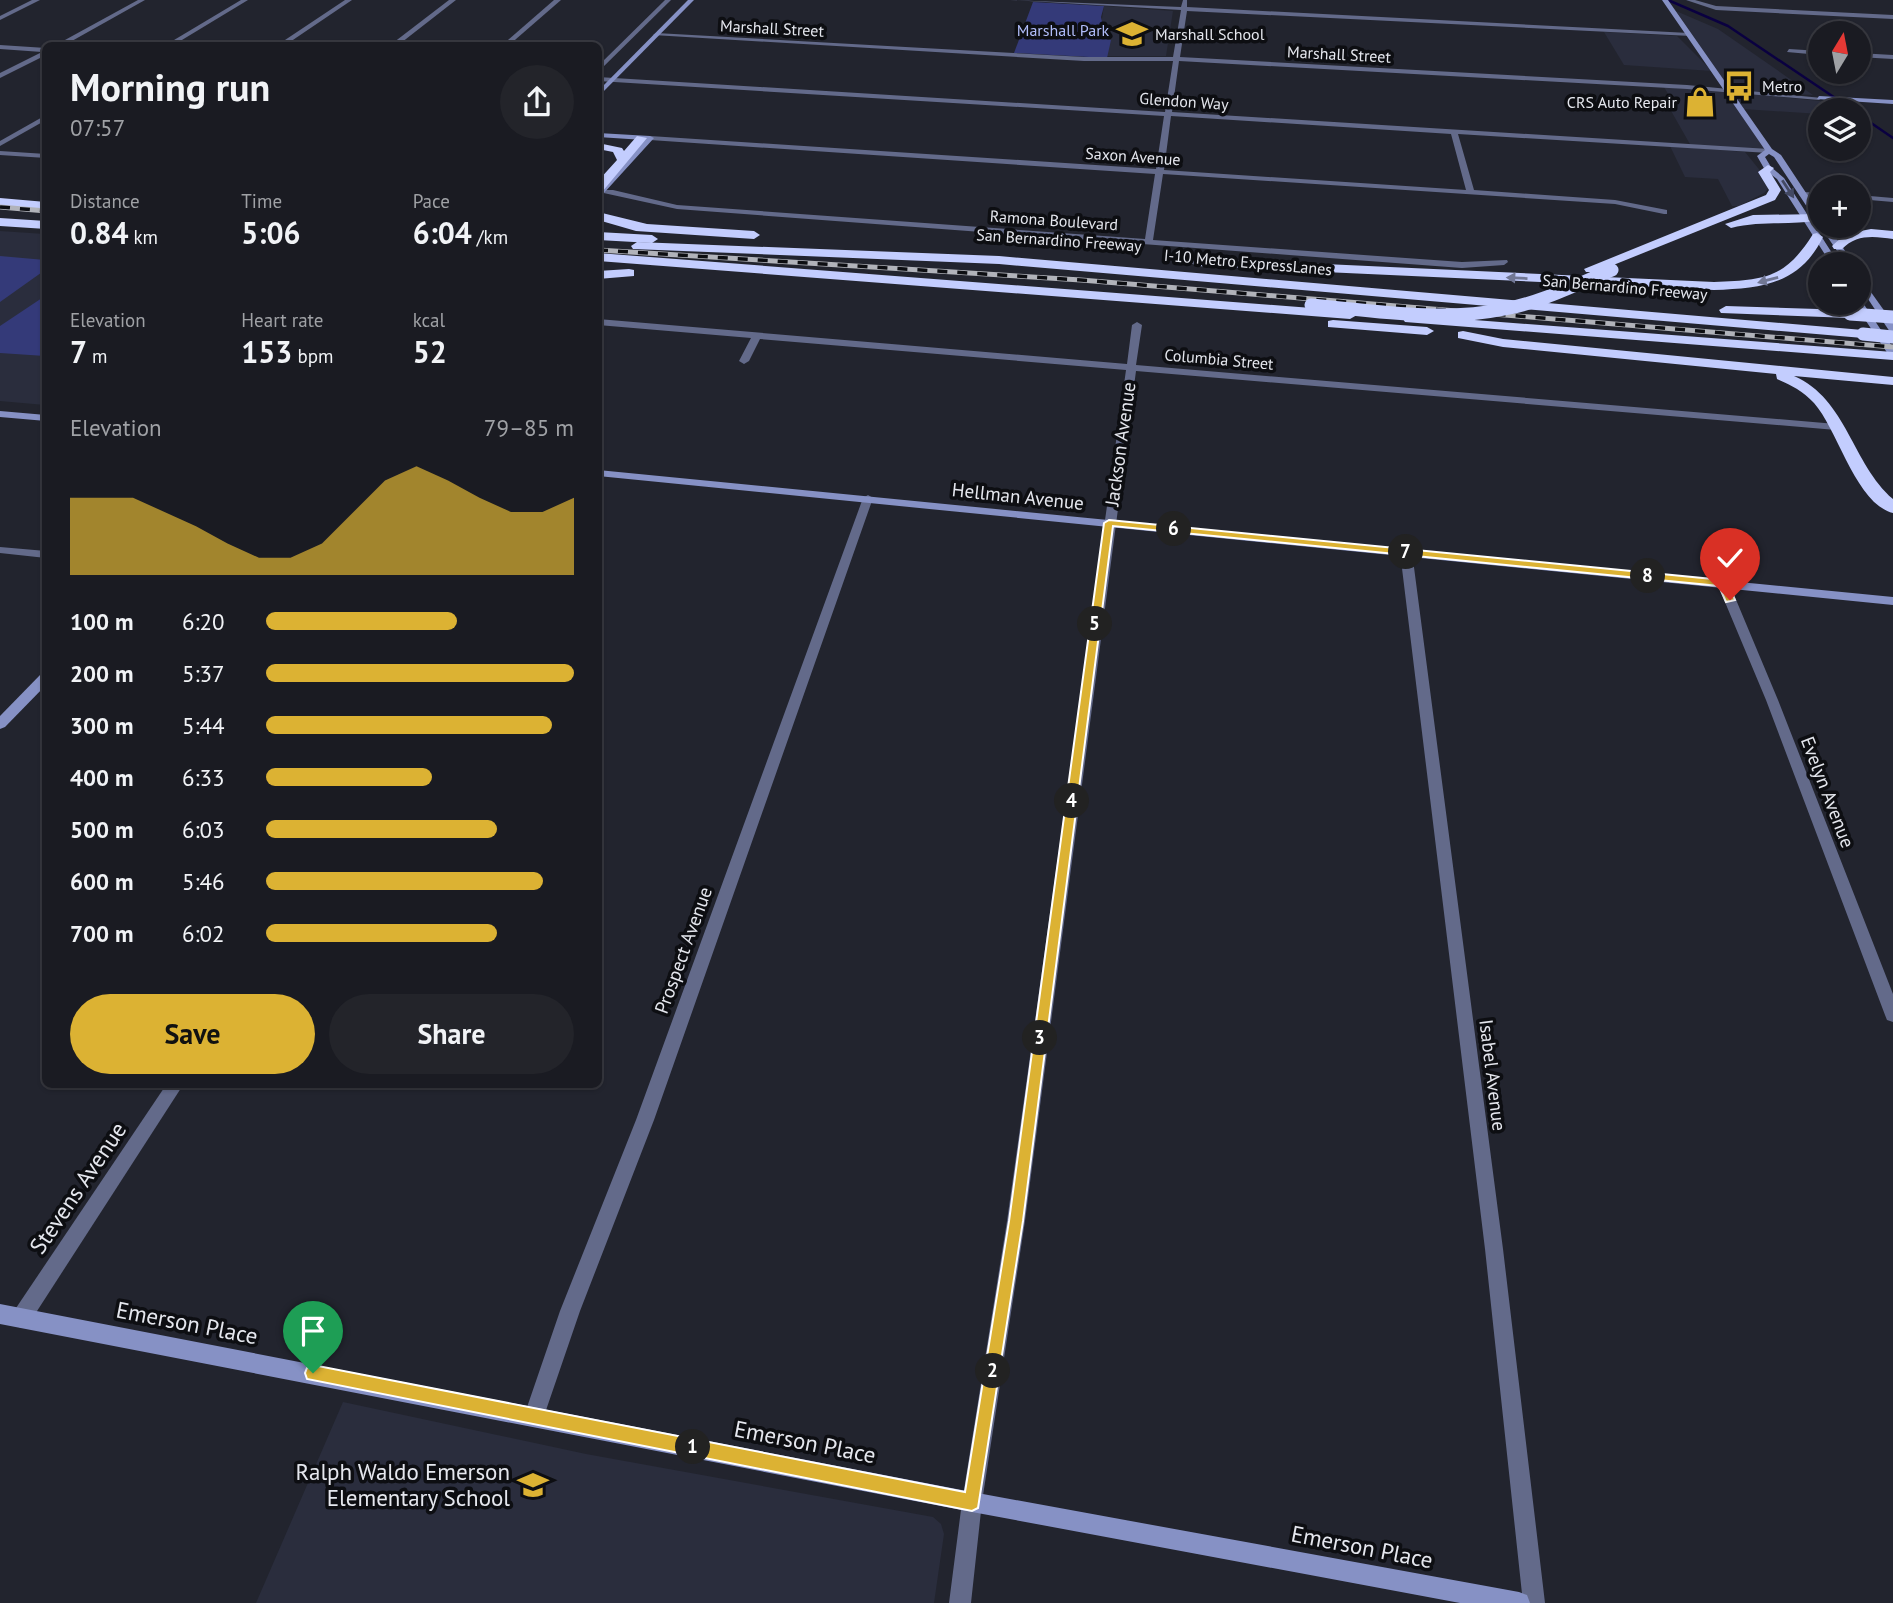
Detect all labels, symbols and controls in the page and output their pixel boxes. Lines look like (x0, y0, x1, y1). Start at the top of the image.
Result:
street label: Marshall Street (720, 15, 825, 41)
school or university icon: Marshall School (1115, 17, 1149, 51)
park label: Marshall Park (1017, 20, 1110, 40)
north arrow (1808, 21, 1871, 84)
map controls (1808, 21, 1871, 315)
place label: Marshall School (1155, 24, 1265, 44)
street label: Marshall Street (1287, 41, 1392, 67)
text: Morning run (70, 62, 270, 111)
button: share (500, 65, 574, 139)
bus stop icon: Metro (1722, 69, 1756, 103)
place label: Metro (1762, 76, 1802, 96)
shop icon: CRS Auto Repair (1683, 85, 1717, 119)
street label: Glendon Way (1139, 88, 1230, 114)
place label: CRS Auto Repair (1567, 92, 1678, 112)
button: layers (1808, 98, 1871, 161)
text: 07:57 (70, 113, 125, 142)
street label: Saxon Avenue (1085, 143, 1181, 169)
button: + (1808, 175, 1871, 238)
one-way arrow (1781, 180, 1794, 199)
text: Distance (70, 189, 140, 213)
text: Time (241, 189, 282, 213)
text: Pace (413, 189, 450, 213)
street label: Ramona Boulevard (989, 206, 1119, 234)
text: 0.84 (70, 213, 128, 252)
text: 5:06 (241, 213, 300, 252)
text: 6:04 (413, 213, 472, 252)
street label: San Bernardino Freeway (976, 224, 1143, 256)
text: km (128, 225, 158, 249)
text: /km (472, 225, 508, 249)
street label: I-10 Metro ExpressLanes (1163, 245, 1333, 279)
button: − (1808, 252, 1871, 315)
street label: San Bernardino Freeway (1542, 270, 1709, 304)
one-way arrow (1506, 273, 1528, 284)
one-way arrow (1757, 275, 1779, 286)
text: Elevation (70, 308, 146, 332)
text: Heart rate (241, 308, 323, 332)
text: kcal (413, 308, 445, 332)
text: 7 (70, 332, 87, 371)
text: 153 (241, 332, 292, 371)
text: 52 (413, 332, 447, 371)
text: m (87, 344, 108, 368)
text: bpm (292, 344, 333, 368)
street label: Columbia Street (1164, 344, 1275, 374)
street label: Jackson Avenue (1099, 380, 1141, 509)
text: Elevation (70, 413, 162, 442)
text: 79–85 m (484, 413, 574, 442)
street label: Hellman Avenue (951, 477, 1085, 515)
pin: 6 (1156, 512, 1192, 546)
text: 6 (1168, 516, 1179, 540)
pin (1700, 528, 1760, 600)
pin: 7 (1388, 534, 1424, 570)
text: 7 (1400, 539, 1411, 563)
icon: check (1711, 539, 1749, 577)
pin: 8 (1630, 558, 1666, 594)
text: 8 (1642, 563, 1653, 587)
pin: 5 (1078, 606, 1112, 642)
text: 100 m (70, 607, 133, 636)
text: 6:20 (182, 607, 225, 636)
text: 5 (1089, 611, 1100, 635)
text: 200 m (70, 659, 133, 688)
text: 5:37 (182, 659, 225, 688)
text: 300 m (70, 711, 133, 740)
text: 5:44 (182, 711, 225, 740)
street label: Evelyn Avenue (1796, 733, 1860, 851)
text: 400 m (70, 763, 133, 792)
text: 6:33 (182, 763, 225, 792)
pin: 4 (1054, 784, 1090, 818)
text: 4 (1066, 788, 1077, 812)
text: 500 m (70, 815, 133, 844)
text: 6:03 (182, 815, 225, 844)
text: 600 m (70, 867, 133, 896)
text: 5:46 (182, 867, 225, 896)
street label: Prospect Avenue (649, 883, 717, 1017)
text: 700 m (70, 919, 133, 948)
text: 6:02 (182, 919, 225, 948)
button: Save (70, 994, 315, 1074)
button: Share (329, 994, 574, 1074)
street label: Isabel Avenue (1474, 1018, 1512, 1132)
pin: 3 (1023, 1020, 1058, 1056)
text: 3 (1034, 1025, 1045, 1049)
street label: Stevens Avenue (23, 1116, 132, 1259)
street label: Emerson Place (114, 1295, 260, 1350)
pin (283, 1301, 343, 1373)
icon: arrive (294, 1312, 332, 1350)
pin: 2 (976, 1354, 1010, 1388)
text: 2 (987, 1358, 998, 1382)
street label: Emerson Place (732, 1414, 878, 1469)
pin: 1 (676, 1430, 710, 1464)
text: 1 (687, 1434, 698, 1458)
place label: Ralph Waldo Emerson Elementary School (296, 1457, 510, 1512)
school or university icon: Ralph Waldo Emerson Elementary School (516, 1468, 550, 1502)
street label: Emerson Place (1289, 1519, 1435, 1574)

